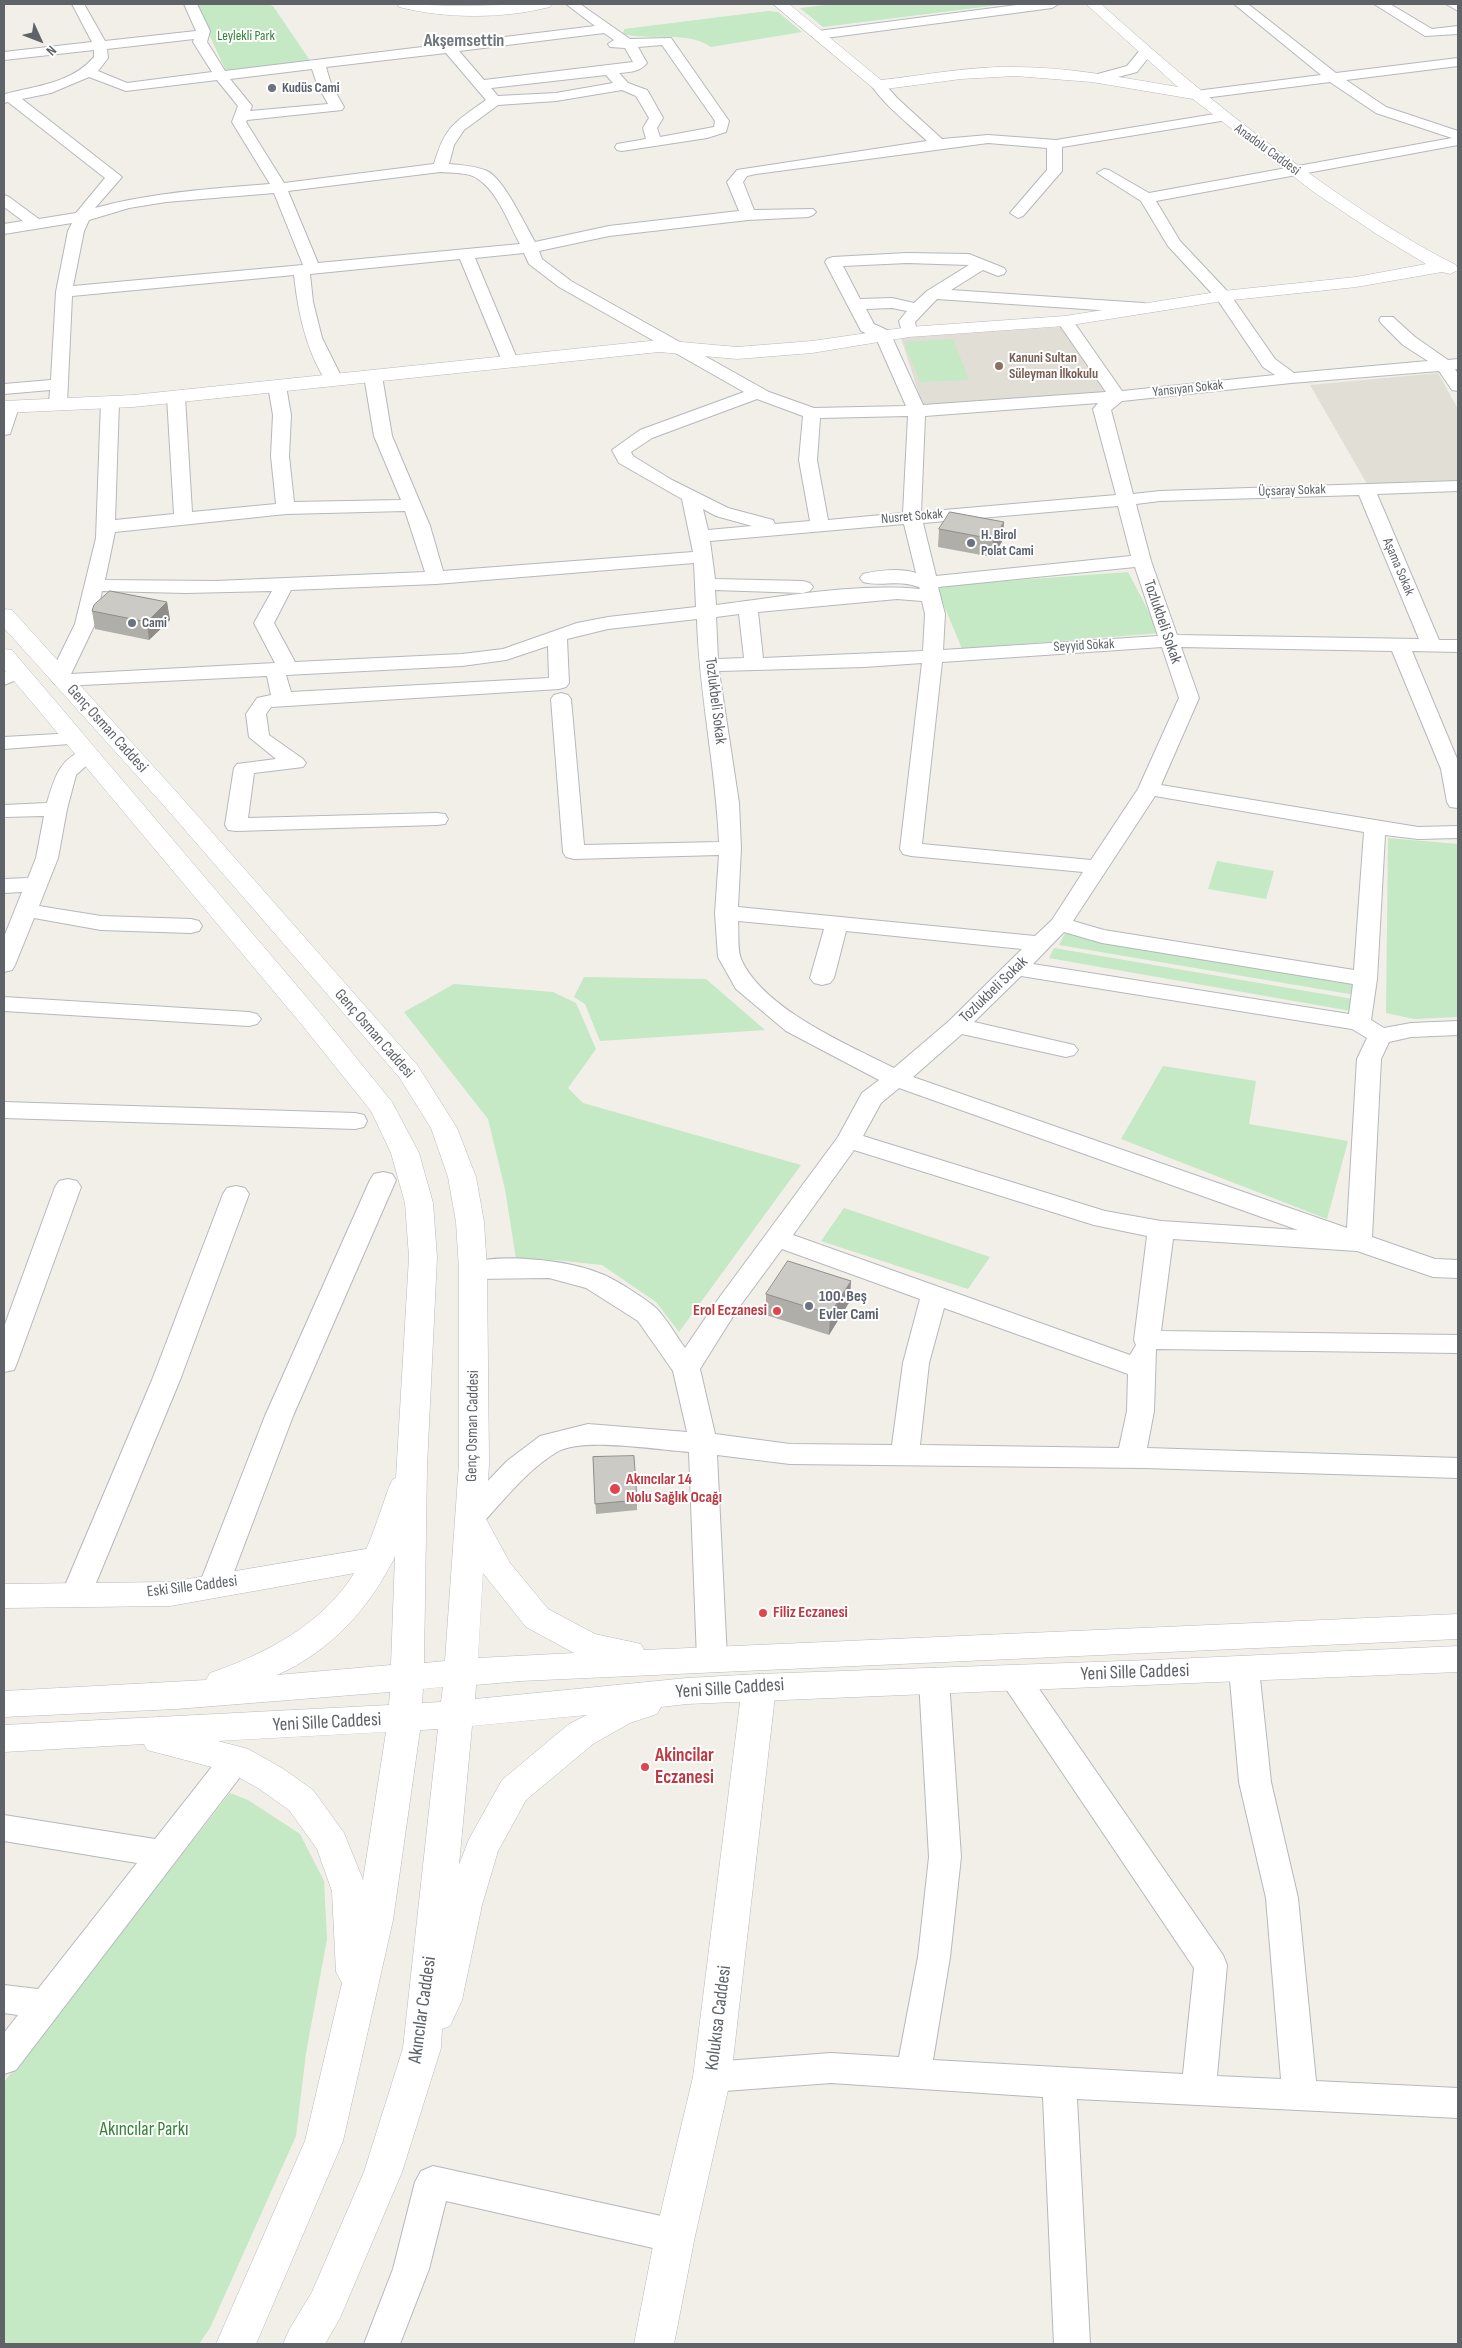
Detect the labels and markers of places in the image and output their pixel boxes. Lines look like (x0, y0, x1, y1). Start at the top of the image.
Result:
place label: Kudüs Cami (282, 80, 340, 96)
marker: Kudüs Cami (266, 82, 278, 94)
place label: Kanuni Sultan Süleyman İlkokulu (1009, 350, 1098, 382)
marker: Kanuni Sultan Süleyman İlkokulu (993, 360, 1005, 372)
place label: H. Birol Polat Cami (981, 527, 1034, 560)
marker: H. Birol Polat Cami (965, 537, 977, 549)
place label: Cami (142, 615, 167, 631)
marker: Cami (126, 617, 138, 629)
place label: 100. Beş Evler Cami (819, 1287, 879, 1325)
marker: 100. Beş Evler Cami (803, 1300, 815, 1312)
place label: Erol Eczanesi (693, 1301, 767, 1321)
marker: Erol Eczanesi (771, 1305, 783, 1317)
place label: Akıncılar 14 Nolu Sağlık Ocağı (626, 1470, 722, 1508)
marker: Akıncılar 14 Nolu Sağlık Ocağı (608, 1482, 622, 1496)
place label: Filiz Eczanesi (773, 1603, 848, 1623)
marker: Filiz Eczanesi (757, 1607, 769, 1619)
place label: Akincilar Eczanesi (655, 1745, 714, 1789)
marker: Akincilar Eczanesi (639, 1761, 651, 1773)

